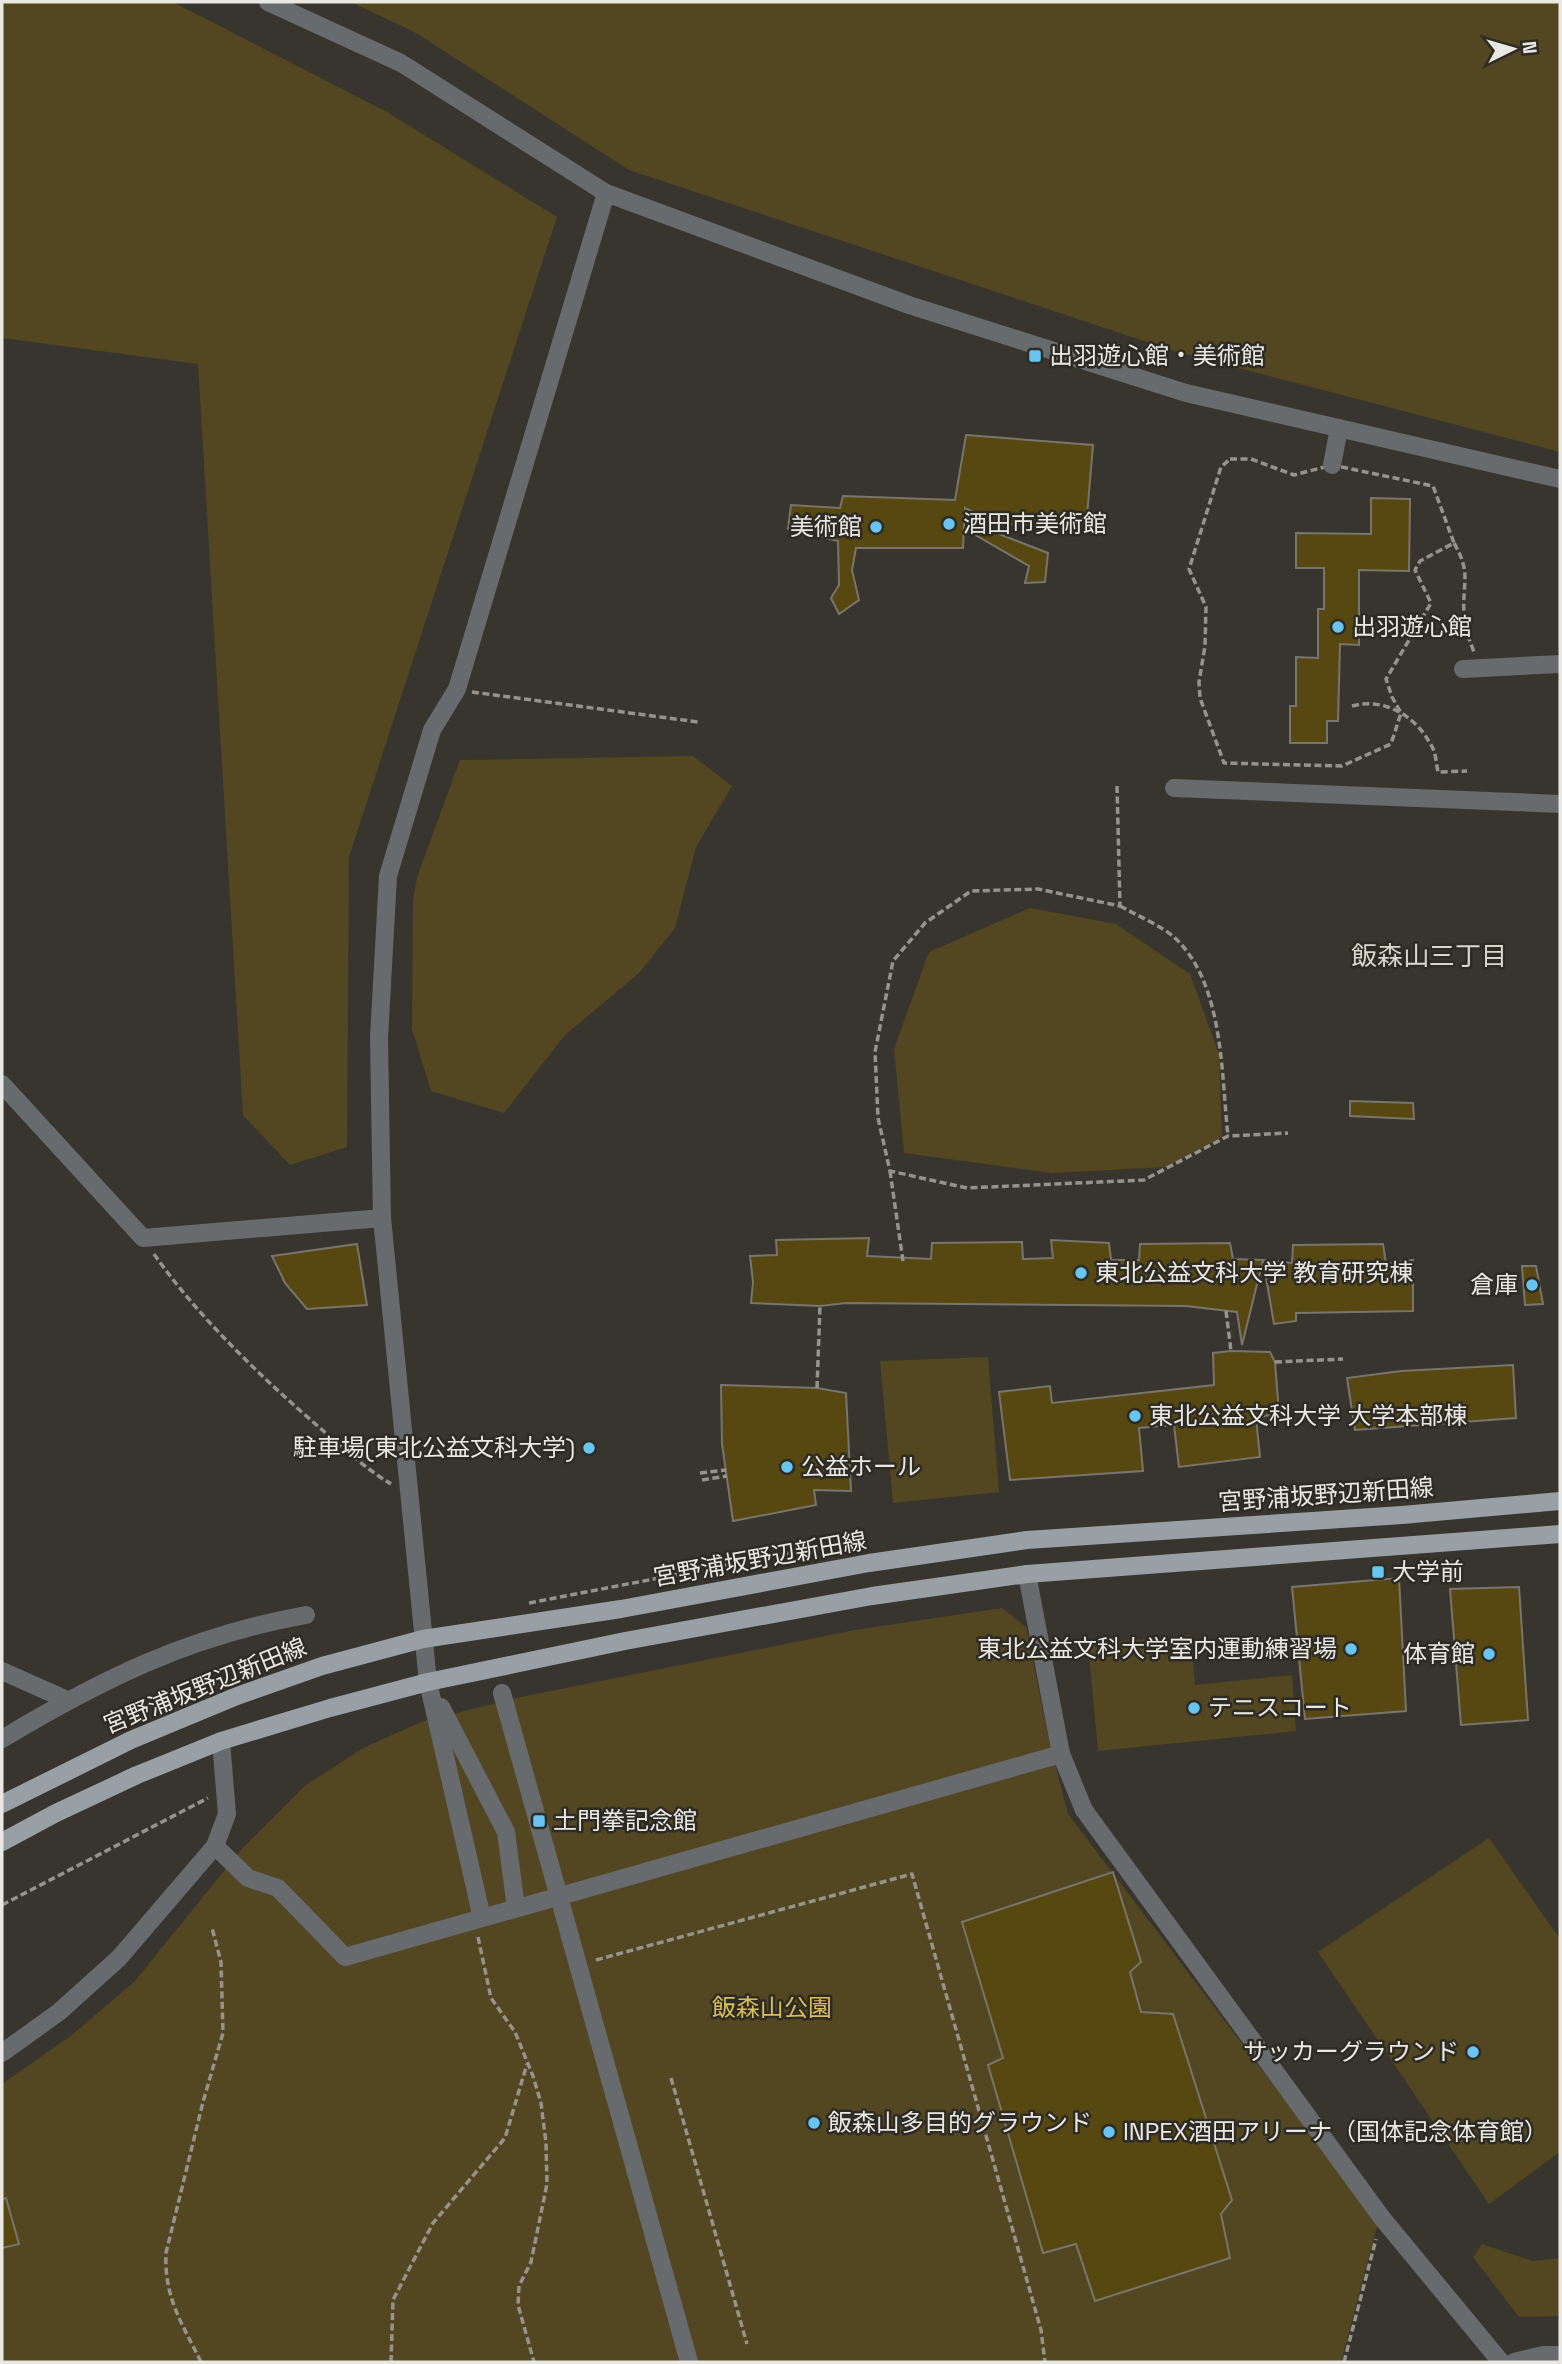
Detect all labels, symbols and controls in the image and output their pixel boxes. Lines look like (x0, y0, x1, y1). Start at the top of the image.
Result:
north arrow (1478, 14, 1548, 84)
text: N (1516, 40, 1542, 55)
place label: 出羽遊心館・美術館 (1049, 340, 1265, 371)
marker: 出羽遊心館・美術館 (1027, 348, 1043, 364)
place label: 酒田市美術館 (963, 508, 1107, 539)
place label: 美術館 (790, 511, 862, 542)
marker: 酒田市美術館 (941, 516, 957, 532)
marker: 美術館 (868, 519, 884, 535)
place label: 出羽遊心館 (1352, 611, 1472, 642)
marker: 出羽遊心館 (1330, 619, 1346, 635)
district label: 飯森山三丁目 (1351, 939, 1507, 973)
place label: 東北公益文科大学 教育研究棟 (1095, 1257, 1413, 1288)
marker: 東北公益文科大学 教育研究棟 (1073, 1265, 1089, 1281)
place label: 倉庫 (1470, 1269, 1518, 1300)
marker: 倉庫 (1524, 1277, 1540, 1293)
place label: 東北公益文科大学 大学本部棟 (1149, 1400, 1467, 1431)
marker: 東北公益文科大学 大学本部棟 (1127, 1408, 1143, 1424)
place label: 駐車場(東北公益文科大学) (293, 1432, 575, 1463)
marker: 駐車場(東北公益文科大学) (581, 1440, 597, 1456)
place label: 公益ホール (801, 1451, 921, 1482)
marker: 公益ホール (779, 1459, 795, 1475)
street label: 宮野浦坂野辺新田線 (1217, 1472, 1435, 1517)
street label: 宮野浦坂野辺新田線 (651, 1524, 869, 1593)
place label: 大学前 (1392, 1556, 1464, 1587)
marker: 大学前 (1370, 1564, 1386, 1580)
street label: 宮野浦坂野辺新田線 (99, 1631, 311, 1740)
place label: 東北公益文科大学室内運動練習場 (977, 1633, 1337, 1664)
place label: 体育館 (1403, 1638, 1475, 1669)
marker: 東北公益文科大学室内運動練習場 (1343, 1641, 1359, 1657)
marker: 体育館 (1481, 1646, 1497, 1662)
place label: テニスコート (1208, 1692, 1352, 1723)
marker: テニスコート (1186, 1700, 1202, 1716)
place label: 土門拳記念館 (553, 1805, 697, 1836)
marker: 土門拳記念館 (531, 1813, 547, 1829)
park label: 飯森山公園 (712, 1992, 832, 2023)
place label: サッカーグラウンド (1243, 2036, 1459, 2067)
marker: サッカーグラウンド (1465, 2044, 1481, 2060)
place label: 飯森山多目的グラウンド (828, 2107, 1092, 2138)
marker: 飯森山多目的グラウンド (806, 2115, 822, 2131)
place label: INPEX酒田アリーナ（国体記念体育館） (1123, 2116, 1548, 2147)
marker: INPEX酒田アリーナ（国体記念体育館） (1101, 2124, 1117, 2140)

